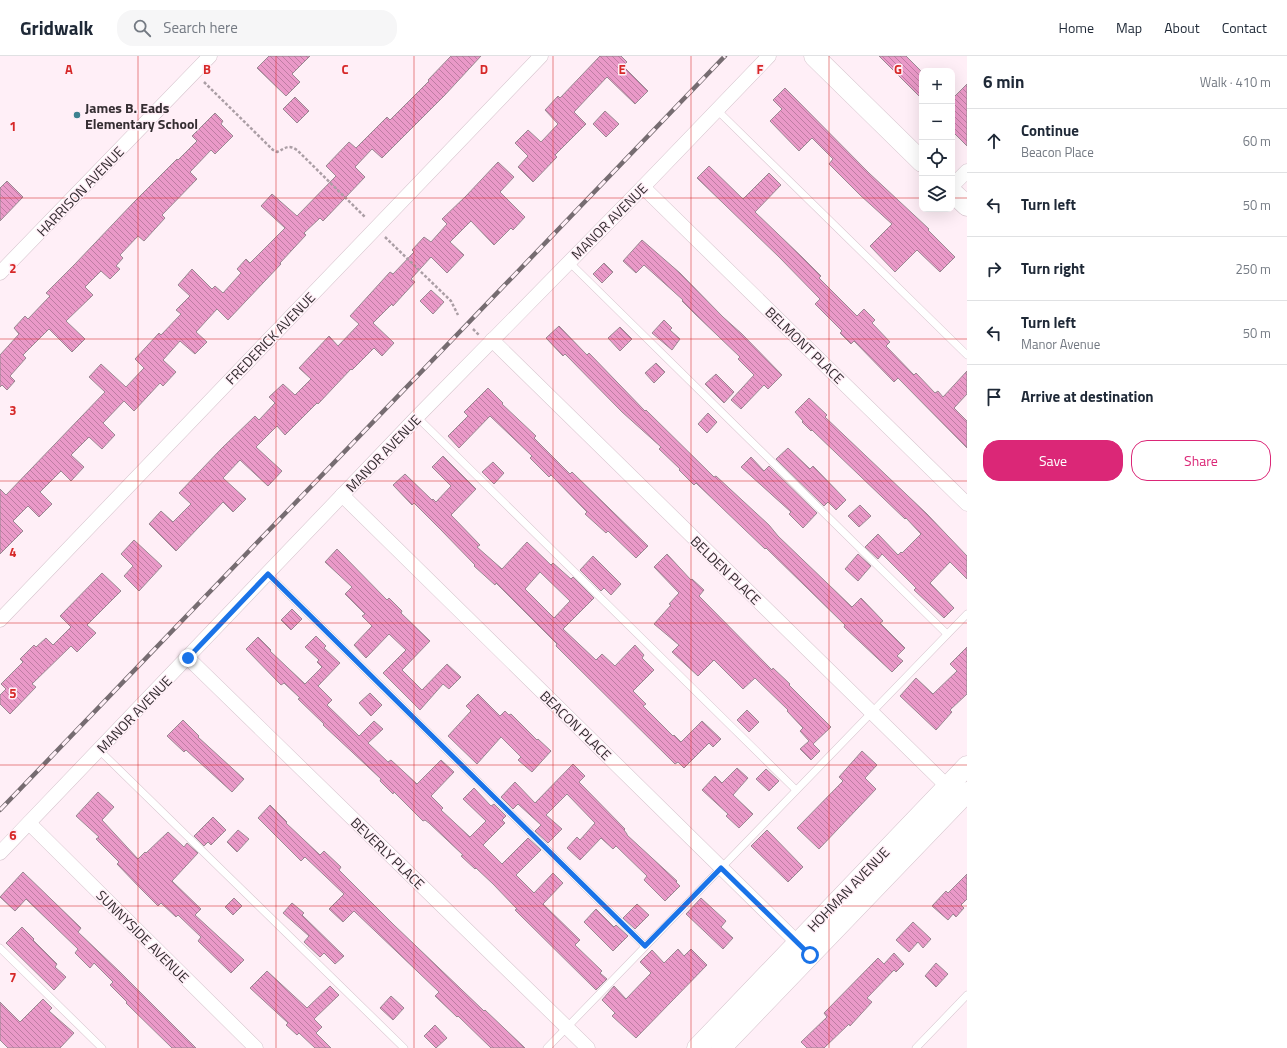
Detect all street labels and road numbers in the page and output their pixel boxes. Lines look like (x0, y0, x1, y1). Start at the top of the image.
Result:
street label: HARRISON AVENUE (31, 141, 129, 241)
street label: MANOR AVENUE (566, 178, 652, 264)
street label: FREDERICK AVENUE (220, 287, 320, 389)
street label: BELMONT PLACE (761, 302, 849, 388)
street label: MANOR AVENUE (341, 409, 426, 496)
street label: BELDEN PLACE (686, 531, 766, 609)
street label: MANOR AVENUE (92, 670, 177, 757)
street label: BEACON PLACE (535, 685, 617, 765)
street label: BEVERLY PLACE (346, 812, 430, 894)
street label: HOHMAN AVENUE (802, 842, 894, 936)
street label: SUNNYSIDE AVENUE (92, 885, 194, 987)

